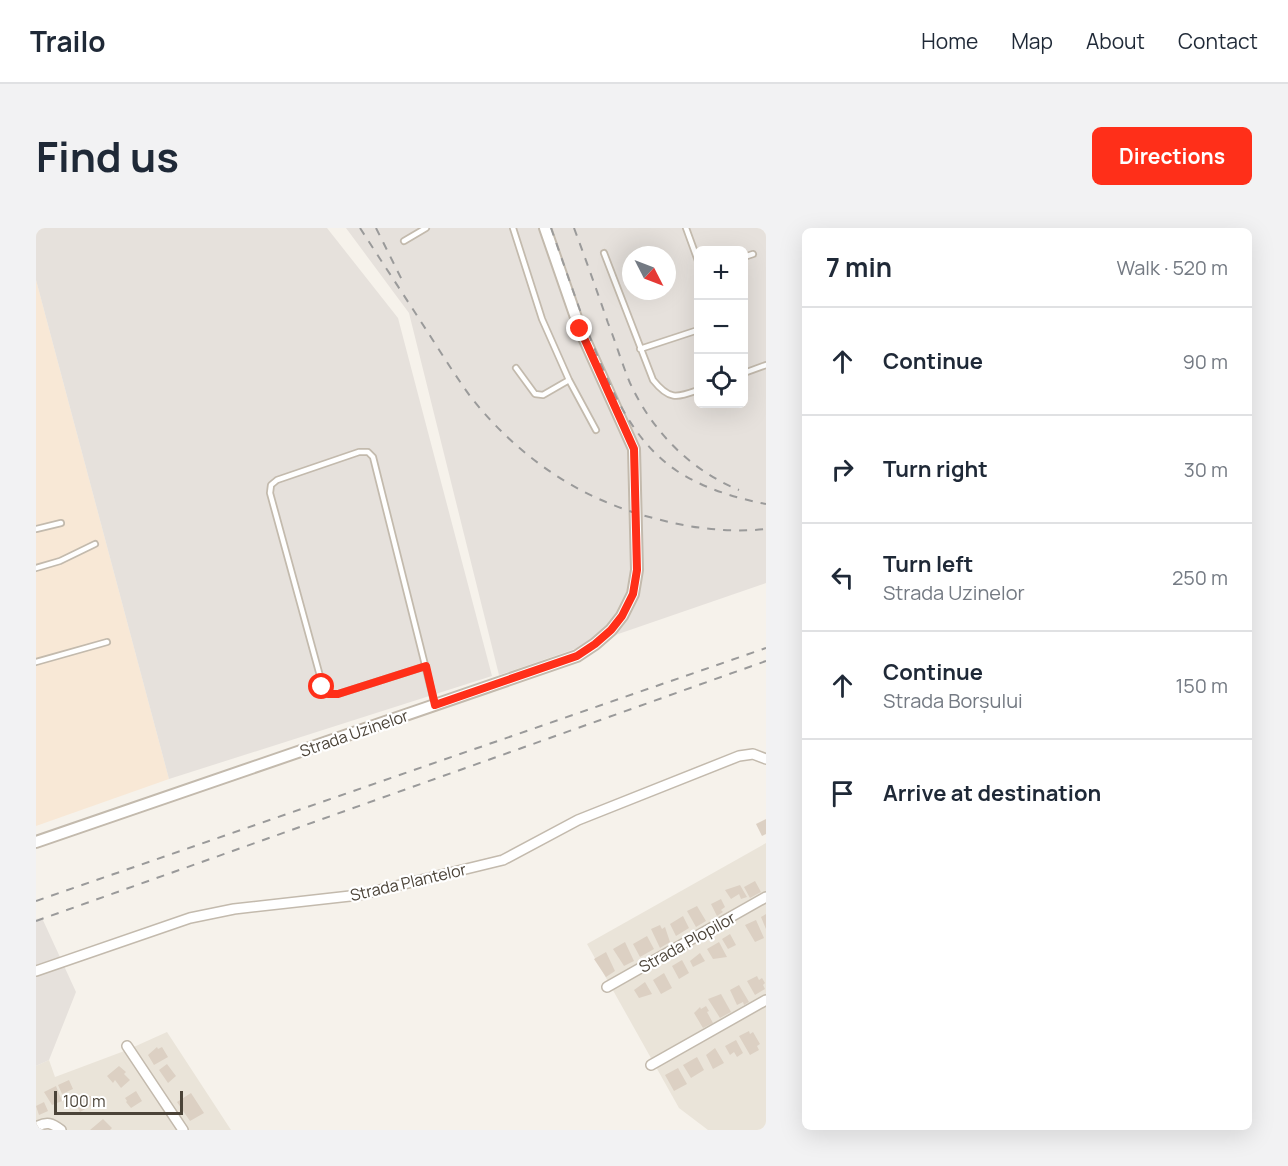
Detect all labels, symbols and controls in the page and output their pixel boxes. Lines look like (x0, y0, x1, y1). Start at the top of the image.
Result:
text: Trailo (30, 22, 106, 60)
text: Home (921, 27, 978, 55)
text: Map (1011, 27, 1053, 55)
text: About (1086, 27, 1145, 55)
text: Contact (1178, 27, 1258, 55)
text: Find us (36, 127, 179, 185)
button: Directions (1092, 127, 1252, 185)
north arrow (622, 246, 676, 300)
map controls (694, 246, 748, 408)
button: + (694, 246, 748, 300)
text: 7 min (826, 249, 892, 285)
text: Walk · 520 m (1116, 254, 1228, 281)
button: − (694, 300, 748, 354)
route end (566, 315, 592, 341)
icon: ahead (826, 345, 859, 378)
text: Continue (883, 346, 983, 376)
text: 90 m (1182, 348, 1228, 375)
button: locate (694, 354, 748, 408)
icon: right (826, 453, 859, 486)
text: Turn right (883, 454, 988, 484)
text: 30 m (1184, 456, 1228, 483)
text: Turn left (883, 549, 973, 579)
icon: left (826, 561, 859, 594)
text: 250 m (1172, 564, 1228, 591)
text: Strada Uzinelor (883, 579, 1025, 606)
text: Continue (883, 657, 983, 687)
icon: ahead (826, 669, 859, 702)
text: 150 m (1175, 672, 1228, 699)
route start (308, 673, 334, 699)
text: Strada Borșului (883, 687, 1023, 714)
street label: Strada Uzinelor (297, 704, 411, 762)
icon: arrive (826, 777, 859, 810)
text: Arrive at destination (883, 778, 1101, 808)
street label: Strada Plantelor (348, 858, 468, 906)
street label: Strada Plopilor (635, 906, 739, 978)
scale bar (54, 1088, 183, 1116)
text: 100 m (63, 1090, 106, 1112)

